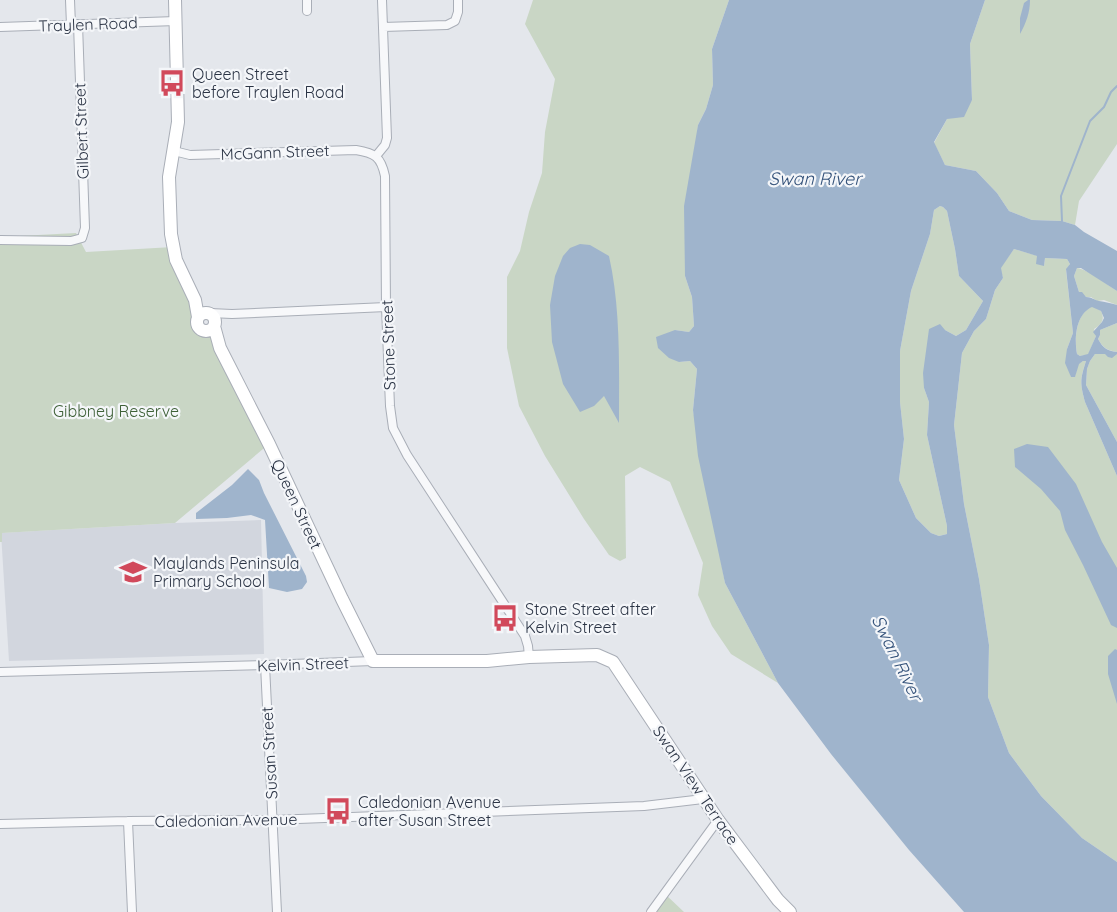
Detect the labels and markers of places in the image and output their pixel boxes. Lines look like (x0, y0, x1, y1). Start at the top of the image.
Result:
place label: Queen Street before Traylen Road (192, 64, 344, 102)
bus stop icon: Queen Street before Traylen Road (157, 68, 187, 98)
place label: Maylands Peninsula Primary School (153, 553, 300, 591)
school or university icon: Maylands Peninsula Primary School (118, 557, 148, 587)
place label: Stone Street after Kelvin Street (525, 599, 656, 637)
bus stop icon: Stone Street after Kelvin Street (490, 603, 520, 633)
place label: Caledonian Avenue after Susan Street (358, 792, 501, 830)
bus stop icon: Caledonian Avenue after Susan Street (323, 796, 353, 826)

